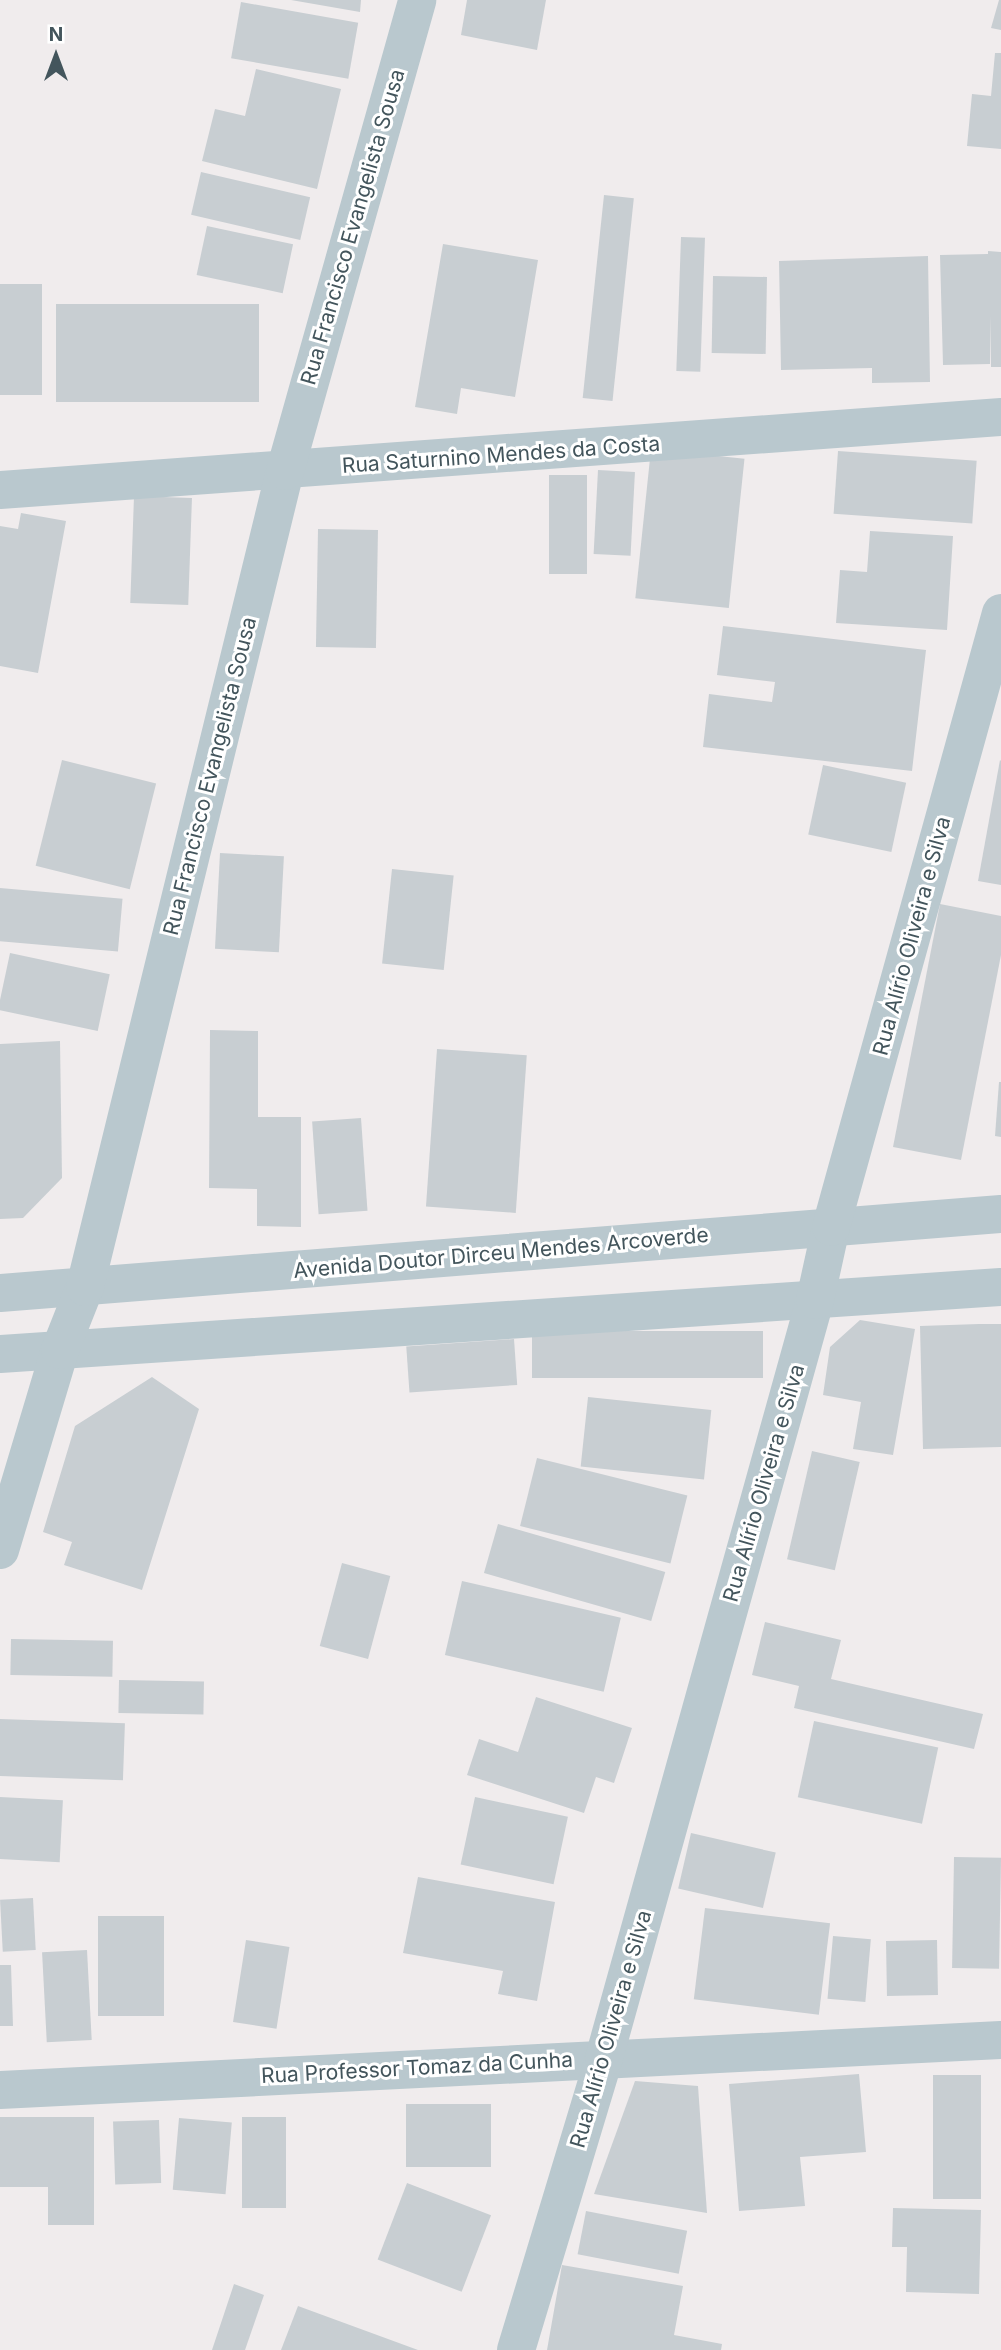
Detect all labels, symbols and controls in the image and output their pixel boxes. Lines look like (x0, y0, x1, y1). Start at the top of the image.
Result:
north arrow (21, 21, 91, 91)
text: N (49, 23, 63, 46)
street label: Rua Francisco Evangelista Sousa (296, 66, 410, 388)
street label: Rua Saturnino Mendes da Costa (341, 431, 661, 479)
street label: Rua Francisco Evangelista Sousa (158, 614, 262, 938)
street label: Rua Alírio Oliveira e Silva (868, 814, 956, 1058)
street label: Avenida Doutor Dirceu Mendes Arcoverde (292, 1222, 710, 1284)
street label: Rua Alírio Oliveira e Silva (718, 1361, 810, 1605)
street label: Rua Alírio Oliveira e Silva (565, 1907, 657, 2151)
street label: Rua Professor Tomaz da Cunha (260, 2047, 574, 2089)

